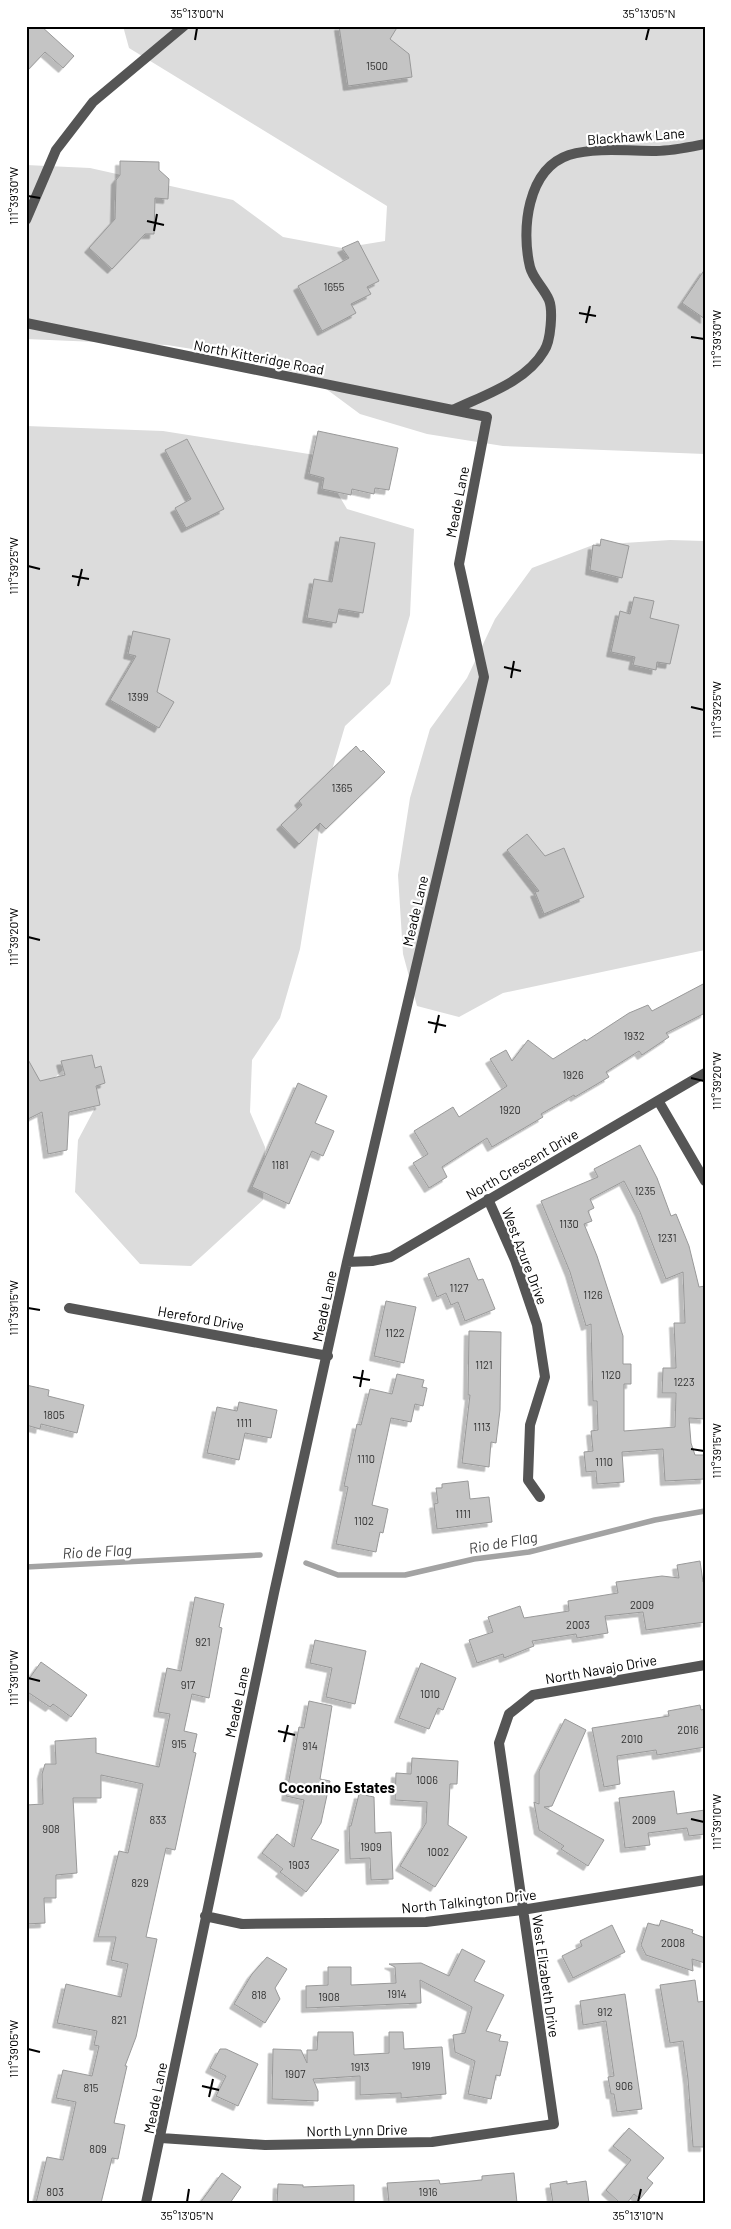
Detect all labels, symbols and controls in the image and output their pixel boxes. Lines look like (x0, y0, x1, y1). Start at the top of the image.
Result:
text: 35°13'00"N (170, 6, 224, 20)
text: 35°13'05"N (622, 6, 676, 20)
house number: 1500 (366, 59, 388, 72)
street label: Blackhawk Lane (587, 124, 685, 148)
text: 111°39'30"W (6, 167, 20, 225)
house number: 1655 (324, 280, 345, 293)
text: 111°39'30"W (709, 310, 723, 368)
street label: North Kitteridge Road (192, 336, 326, 378)
street label: Meade Lane (442, 465, 472, 539)
text: 111°39'25"W (6, 537, 20, 595)
text: 111°39'25"W (709, 681, 723, 739)
house number: 1399 (128, 690, 149, 703)
house number: 1365 (332, 781, 353, 794)
street label: Meade Lane (399, 874, 431, 948)
text: 111°39'20"W (6, 907, 20, 966)
house number: 1932 (623, 1029, 645, 1042)
text: 111°39'20"W (709, 1051, 723, 1110)
house number: 1926 (562, 1068, 584, 1081)
house number: 1920 (499, 1103, 521, 1116)
street label: North Crescent Drive (463, 1125, 581, 1203)
house number: 1181 (271, 1158, 289, 1171)
house number: 1235 (635, 1184, 656, 1197)
street label: West Azure Drive (499, 1205, 551, 1307)
house number: 1130 (559, 1217, 579, 1230)
house number: 1231 (657, 1231, 677, 1244)
street label: Meade Lane (308, 1269, 340, 1343)
text: 111°39'15"W (6, 1280, 20, 1336)
house number: 1127 (450, 1281, 468, 1294)
house number: 1126 (583, 1288, 603, 1301)
street label: Hereford Drive (156, 1302, 246, 1334)
house number: 1122 (385, 1326, 405, 1339)
house number: 1121 (475, 1358, 493, 1371)
house number: 1120 (601, 1368, 621, 1381)
house number: 1223 (673, 1375, 695, 1388)
house number: 1805 (43, 1408, 65, 1421)
house number: 1111 (236, 1416, 252, 1429)
house number: 1113 (473, 1420, 491, 1433)
text: 111°39'15"W (709, 1423, 723, 1479)
house number: 1110 (357, 1452, 375, 1465)
house number: 1110 (595, 1455, 613, 1468)
house number: 1111 (455, 1507, 471, 1520)
house number: 1102 (354, 1514, 374, 1527)
water label: Rio de Flag (467, 1527, 539, 1557)
water label: Rio de Flag (62, 1540, 132, 1562)
house number: 2009 (630, 1598, 654, 1611)
house number: 2003 (566, 1618, 590, 1631)
house number: 921 (195, 1635, 211, 1648)
text: 111°39'10"W (6, 1650, 20, 1706)
street label: North Navajo Drive (544, 1651, 658, 1687)
street label: Meade Lane (221, 1665, 253, 1739)
house number: 917 (181, 1678, 195, 1691)
house number: 1010 (420, 1687, 440, 1700)
house number: 2016 (677, 1723, 699, 1736)
house number: 2010 (621, 1732, 643, 1745)
house number: 915 (171, 1737, 187, 1750)
house number: 914 (302, 1739, 318, 1752)
house number: 1006 (416, 1773, 438, 1786)
district label: Coconino Estates (279, 1778, 396, 1796)
text: 111°39'10"W (709, 1794, 723, 1850)
house number: 833 (149, 1813, 167, 1826)
house number: 2009 (632, 1813, 656, 1826)
house number: 908 (42, 1822, 60, 1835)
house number: 1909 (360, 1840, 382, 1853)
house number: 1002 (427, 1845, 449, 1858)
house number: 1903 (288, 1858, 310, 1871)
house number: 829 (131, 1876, 149, 1889)
street label: North Talkington Drive (401, 1885, 537, 1917)
street label: West Elizabeth Drive (529, 1914, 563, 2038)
house number: 2008 (661, 1936, 685, 1949)
house number: 1914 (387, 1987, 407, 2000)
house number: 818 (251, 1988, 267, 2001)
house number: 1908 (318, 1990, 340, 2003)
house number: 912 (597, 2005, 613, 2018)
house number: 821 (111, 2013, 127, 2026)
text: 111°39'05"W (6, 2020, 20, 2078)
house number: 1919 (412, 2059, 431, 2072)
house number: 1913 (351, 2060, 369, 2073)
street label: Meade Lane (140, 2061, 170, 2135)
house number: 1907 (285, 2067, 306, 2080)
house number: 906 (615, 2079, 633, 2092)
house number: 815 (84, 2081, 99, 2094)
street label: North Lynn Drive (306, 2121, 408, 2139)
house number: 809 (89, 2142, 107, 2155)
house number: 803 (46, 2185, 64, 2198)
house number: 1916 (419, 2185, 438, 2198)
text: 35°13'05"N (160, 2208, 214, 2222)
text: 35°13'10"N (612, 2208, 664, 2222)

